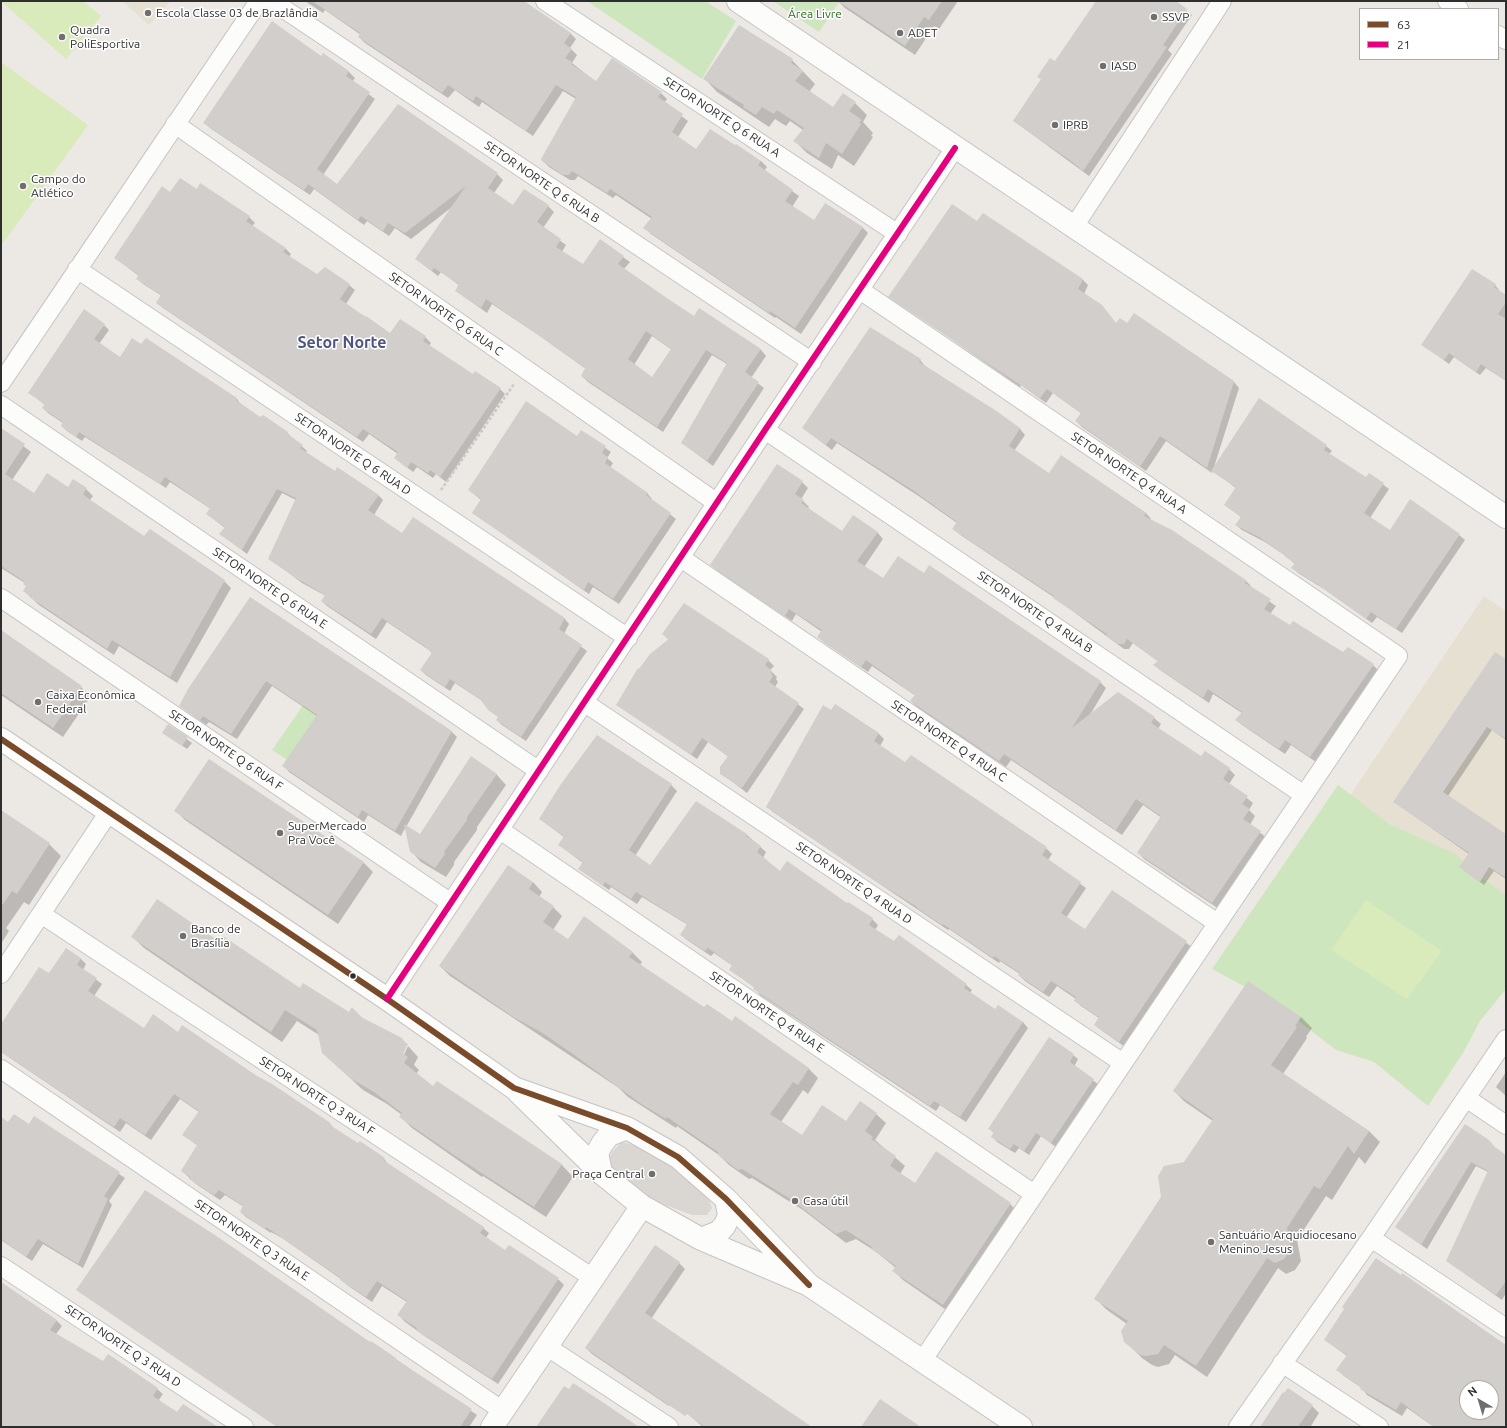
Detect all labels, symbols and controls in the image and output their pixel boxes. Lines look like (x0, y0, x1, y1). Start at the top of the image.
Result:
place label: Escola Classe 03 de Brazlândia (156, 6, 318, 20)
park label: Área Livre (788, 7, 842, 21)
marker: Escola Classe 03 de Brazlândia (143, 8, 153, 18)
legend (1359, 8, 1499, 60)
place label: SSVP (1162, 10, 1189, 24)
marker: SSVP (1149, 12, 1159, 22)
text: 63 (1397, 18, 1411, 31)
place label: Quadra PoliEsportiva (70, 23, 140, 51)
place label: ADET (908, 26, 938, 40)
marker: ADET (895, 28, 905, 38)
marker: Quadra PoliEsportiva (57, 32, 67, 42)
text: 21 (1397, 38, 1411, 51)
place label: IASD (1111, 59, 1137, 73)
marker: IASD (1098, 61, 1108, 71)
street label: SETOR NORTE Q 6 RUA A (661, 74, 783, 160)
place label: IPRB (1063, 118, 1088, 132)
marker: IPRB (1050, 120, 1060, 130)
street label: SETOR NORTE Q 6 RUA B (482, 138, 602, 226)
place label: Campo do Atlético (31, 172, 86, 200)
marker: Campo do Atlético (18, 181, 28, 191)
street label: SETOR NORTE Q 6 RUA C (386, 269, 506, 359)
district label: Setor Norte (298, 333, 386, 353)
street label: SETOR NORTE Q 6 RUA D (292, 410, 414, 498)
street label: SETOR NORTE Q 4 RUA A (1069, 429, 1189, 517)
street label: SETOR NORTE Q 6 RUA E (210, 544, 330, 632)
street label: SETOR NORTE Q 4 RUA B (975, 568, 1095, 656)
place label: Caixa Econômica Federal (46, 688, 136, 716)
marker: Caixa Econômica Federal (33, 697, 43, 707)
street label: SETOR NORTE Q 4 RUA C (889, 697, 1009, 785)
street label: SETOR NORTE Q 6 RUA F (166, 706, 286, 794)
place label: SuperMercado Pra Você (288, 819, 367, 847)
marker: SuperMercado Pra Você (275, 828, 285, 838)
street label: SETOR NORTE Q 4 RUA D (793, 839, 915, 927)
place label: Banco de Brasília (191, 922, 241, 950)
marker: Banco de Brasília (178, 931, 188, 941)
street label: SETOR NORTE Q 4 RUA E (707, 968, 827, 1056)
unlabelled marker (348, 971, 358, 981)
street label: SETOR NORTE Q 3 RUA F (257, 1053, 377, 1139)
place label: Praça Central (572, 1167, 644, 1181)
marker: Praça Central (647, 1169, 657, 1179)
place label: Casa útil (803, 1194, 848, 1208)
street label: SETOR NORTE Q 3 RUA E (192, 1196, 312, 1284)
marker: Casa útil (790, 1196, 800, 1206)
place label: Santuário Arquidiocesano Menino Jesus (1219, 1228, 1357, 1256)
marker: Santuário Arquidiocesano Menino Jesus (1206, 1237, 1216, 1247)
street label: SETOR NORTE Q 3 RUA D (62, 1302, 184, 1390)
north arrow (1459, 1380, 1499, 1420)
text: N (1465, 1384, 1479, 1399)

